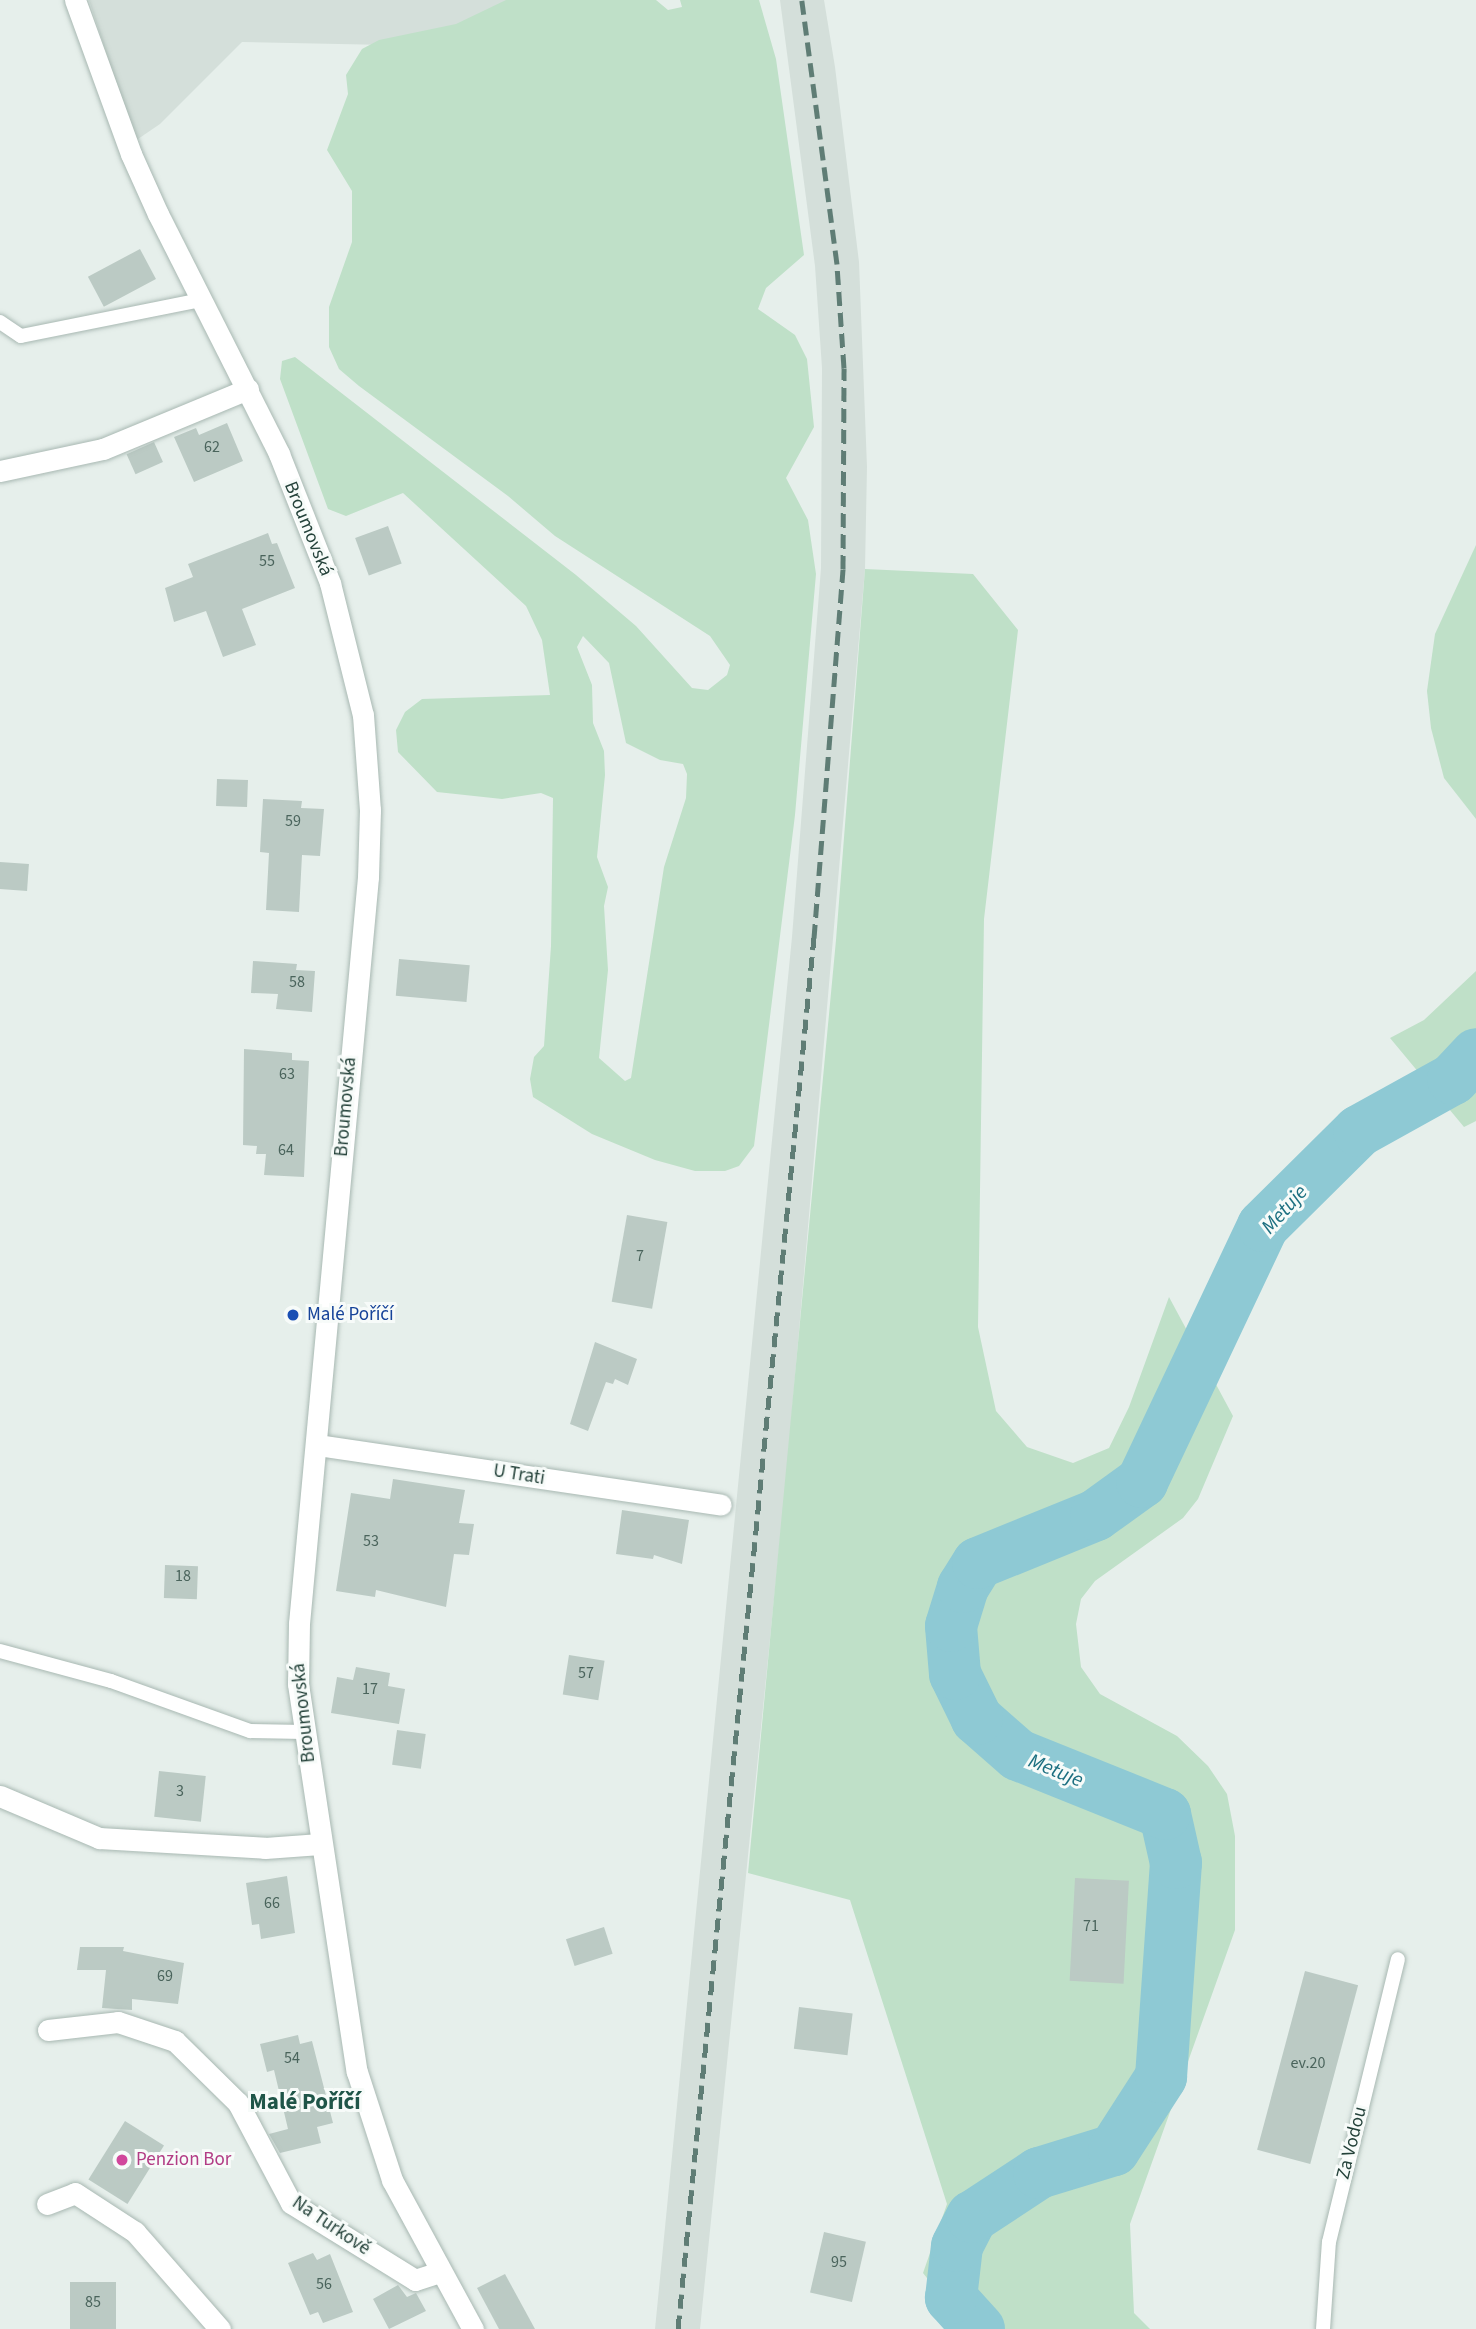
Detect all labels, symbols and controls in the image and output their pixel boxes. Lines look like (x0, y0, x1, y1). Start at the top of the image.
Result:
house number: 62 (204, 437, 220, 457)
street label: Broumovská (279, 478, 337, 580)
house number: 55 (259, 551, 275, 571)
house number: 59 (285, 811, 301, 831)
house number: 58 (289, 972, 305, 992)
street label: Broumovská (330, 1056, 362, 1158)
house number: 63 (279, 1064, 295, 1084)
house number: 64 (278, 1140, 294, 1160)
water label: Metuje (1256, 1179, 1312, 1239)
house number: 7 (636, 1246, 644, 1266)
place label: Malé Poříčí (307, 1304, 394, 1326)
marker: Malé Poříčí (285, 1307, 301, 1323)
street label: U Trati (492, 1460, 546, 1490)
house number: 53 (363, 1531, 379, 1551)
house number: 18 (175, 1566, 191, 1586)
street label: Broumovská (287, 1662, 321, 1764)
house number: 57 (578, 1663, 594, 1683)
house number: 17 (362, 1679, 378, 1699)
water label: Metuje (1025, 1748, 1087, 1792)
house number: 3 (176, 1781, 184, 1801)
house number: 66 (264, 1893, 280, 1913)
house number: 71 (1083, 1916, 1099, 1936)
house number: 69 (157, 1966, 173, 1986)
house number: 54 (284, 2048, 300, 2068)
house number: ev.20 (1291, 2053, 1325, 2073)
district label: Malé Poříčí (249, 2088, 361, 2116)
street label: Za Vodou (1332, 2104, 1372, 2182)
place label: Penzion Bor (136, 2149, 231, 2171)
marker: Penzion Bor (114, 2152, 130, 2168)
street label: Na Turkově (288, 2192, 374, 2260)
house number: 95 (831, 2252, 847, 2272)
house number: 56 (316, 2274, 332, 2294)
house number: 85 (85, 2292, 101, 2312)

